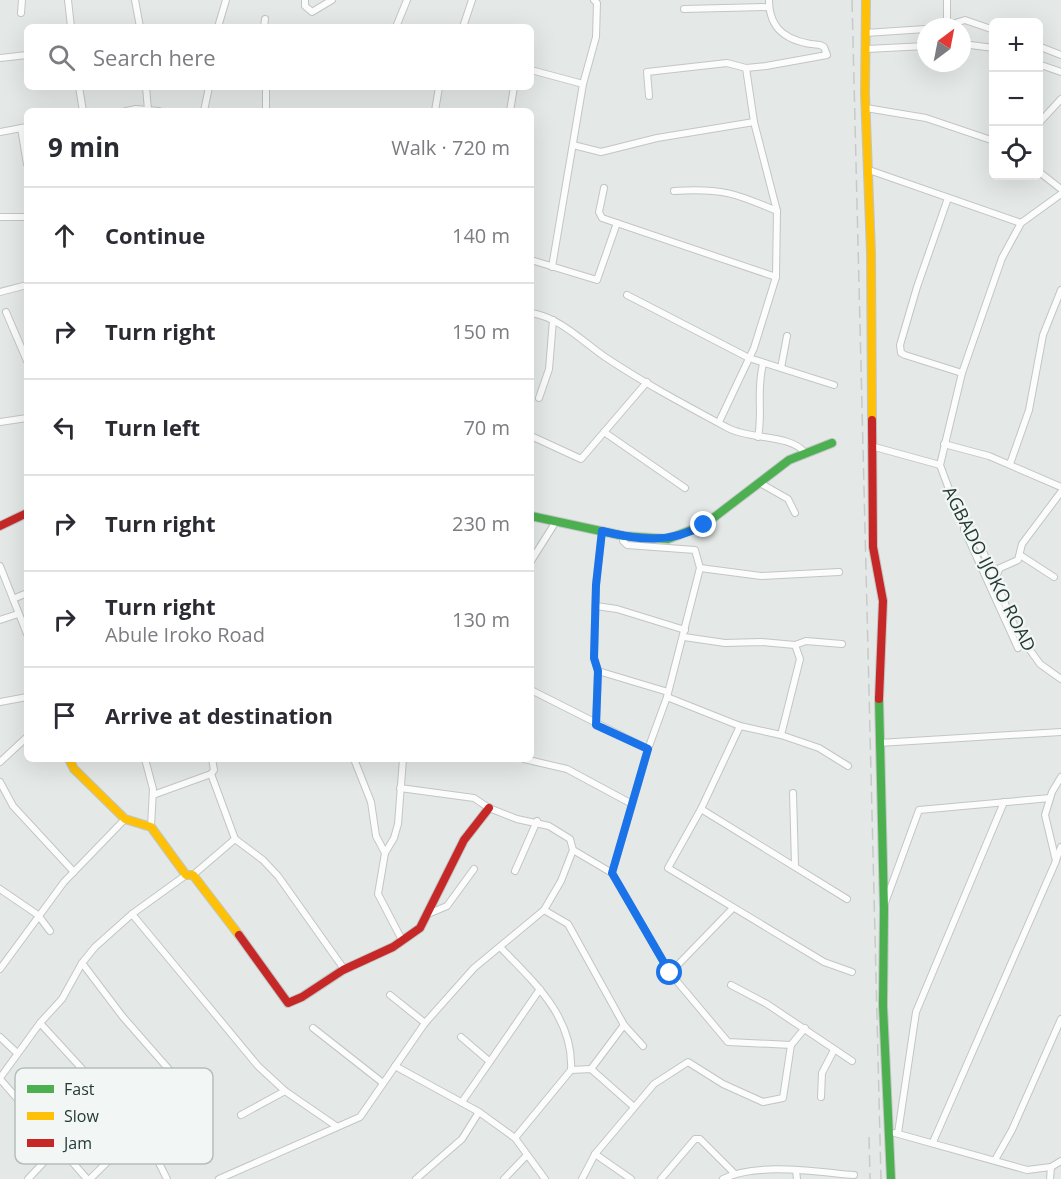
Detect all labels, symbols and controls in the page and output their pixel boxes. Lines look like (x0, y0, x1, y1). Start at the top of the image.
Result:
north arrow (917, 18, 971, 72)
map controls (989, 18, 1043, 180)
button: + (989, 18, 1043, 72)
search box (24, 24, 534, 90)
icon: search (45, 41, 78, 74)
text: Search here (93, 42, 216, 72)
button: − (989, 72, 1043, 126)
button: locate (989, 126, 1043, 180)
text: 9 min (48, 129, 120, 165)
text: Walk · 720 m (391, 134, 510, 161)
icon: ahead (48, 219, 81, 252)
text: Continue (105, 220, 205, 250)
text: 140 m (452, 222, 510, 249)
icon: right (48, 315, 81, 348)
text: Turn right (105, 316, 216, 346)
text: 150 m (452, 318, 510, 345)
icon: left (48, 411, 81, 444)
text: Turn left (105, 412, 200, 442)
text: 70 m (463, 414, 510, 441)
street label: AGBADO IJOKO ROAD (938, 482, 1042, 655)
icon: right (48, 507, 81, 540)
text: Turn right (105, 508, 216, 538)
text: 230 m (452, 510, 510, 537)
route end (690, 511, 716, 537)
text: Turn right (105, 591, 216, 621)
icon: right (48, 603, 81, 636)
text: 130 m (452, 606, 510, 633)
text: Abule Iroko Road (105, 621, 265, 648)
icon: arrive (48, 699, 81, 732)
text: Arrive at destination (105, 700, 333, 730)
route start (656, 959, 682, 985)
legend (15, 1068, 213, 1164)
text: Fast (64, 1078, 95, 1100)
text: Slow (64, 1105, 99, 1127)
text: Jam (62, 1132, 92, 1154)

